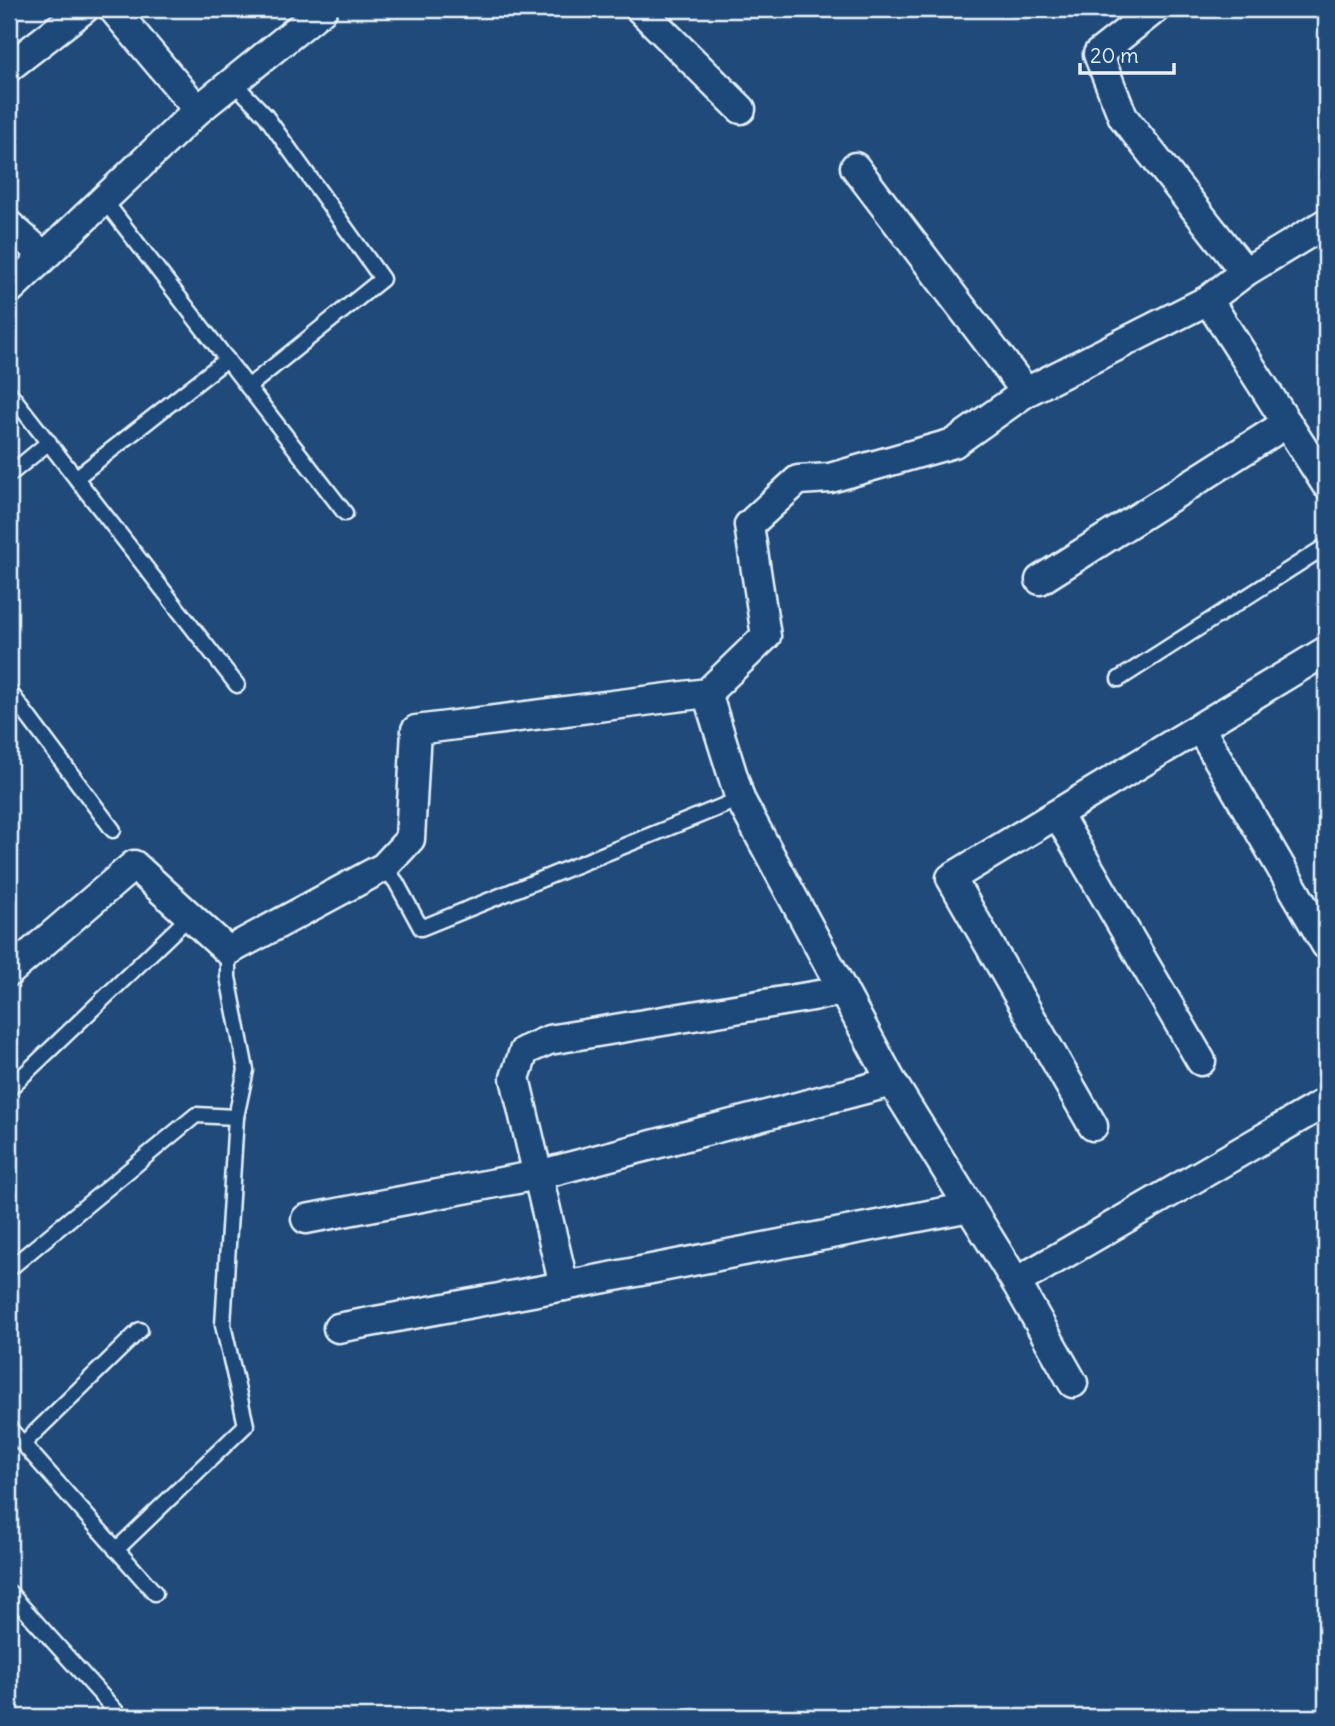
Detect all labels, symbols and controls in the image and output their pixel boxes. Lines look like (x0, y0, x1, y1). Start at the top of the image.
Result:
scale bar (1080, 32, 1174, 76)
text: 20 m (1090, 42, 1139, 69)

